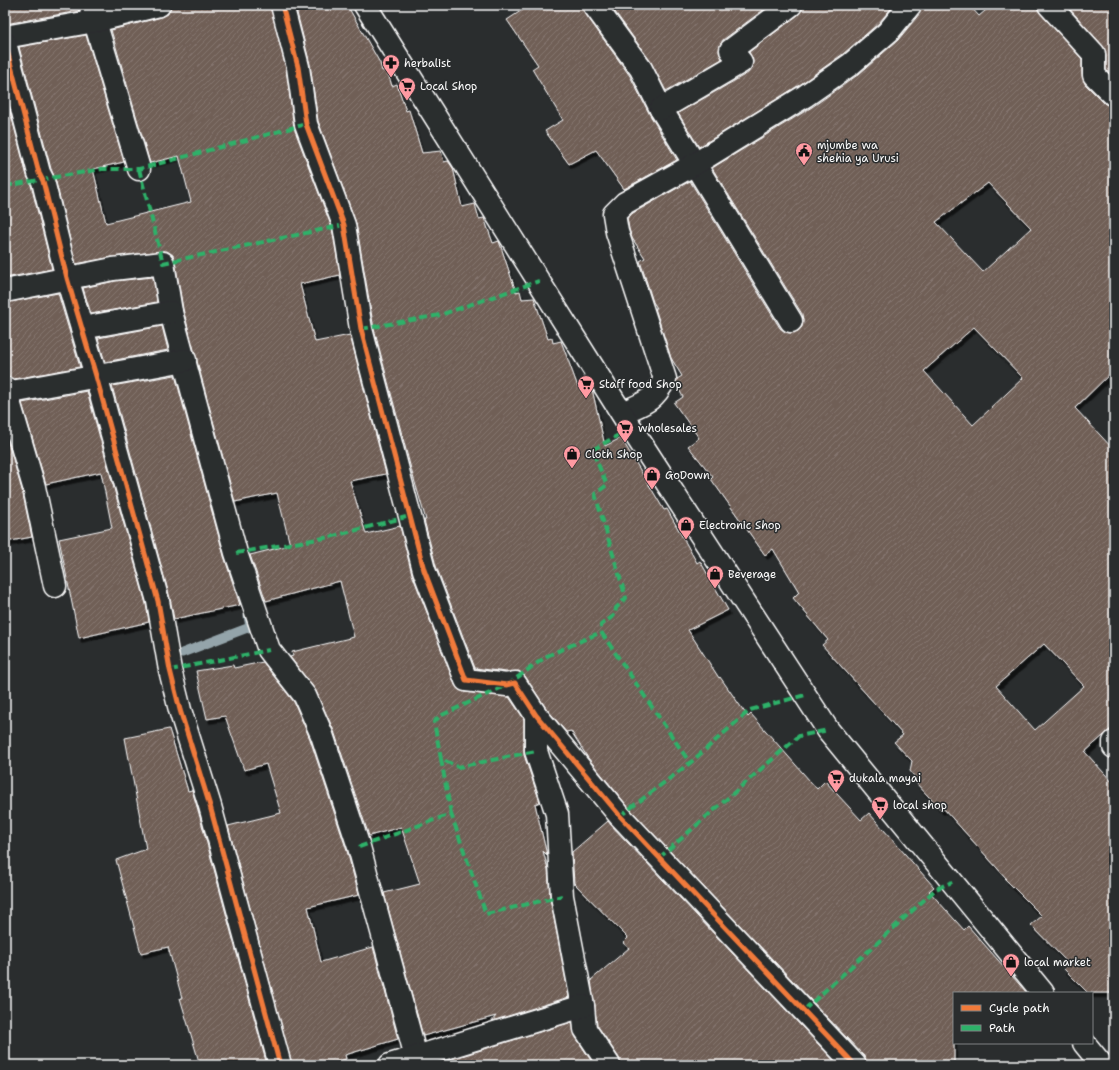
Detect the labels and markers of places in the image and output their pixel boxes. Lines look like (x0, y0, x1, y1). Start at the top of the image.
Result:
pharmacy icon: herbalist (381, 53, 401, 78)
place label: herbalist (404, 56, 451, 71)
supermarket icon: Local Shop (397, 76, 417, 101)
place label: Local Shop (420, 79, 477, 94)
place label: mjumbe wa shehia ya Urusi (817, 138, 899, 166)
public building icon: mjumbe wa shehia ya Urusi (794, 141, 814, 166)
supermarket icon: Staff food Shop (576, 374, 596, 399)
place label: Staff food Shop (599, 377, 682, 392)
supermarket icon: wholesales (615, 418, 635, 443)
place label: wholesales (638, 421, 697, 436)
shop icon: Cloth Shop (562, 444, 582, 469)
place label: Cloth Shop (585, 447, 642, 462)
shop icon: GoDown (642, 465, 662, 490)
place label: GoDown (665, 468, 710, 483)
shop icon: Electronic Shop (676, 515, 696, 540)
place label: Electronic Shop (699, 518, 781, 533)
shop icon: Beverage (705, 564, 725, 589)
place label: Beverage (728, 567, 776, 582)
supermarket icon: dukala mayai (826, 768, 846, 793)
place label: dukala mayai (849, 771, 921, 786)
supermarket icon: local shop (870, 795, 890, 820)
place label: local shop (893, 798, 947, 813)
shop icon: local market (1001, 952, 1021, 977)
place label: local market (1024, 955, 1091, 970)

